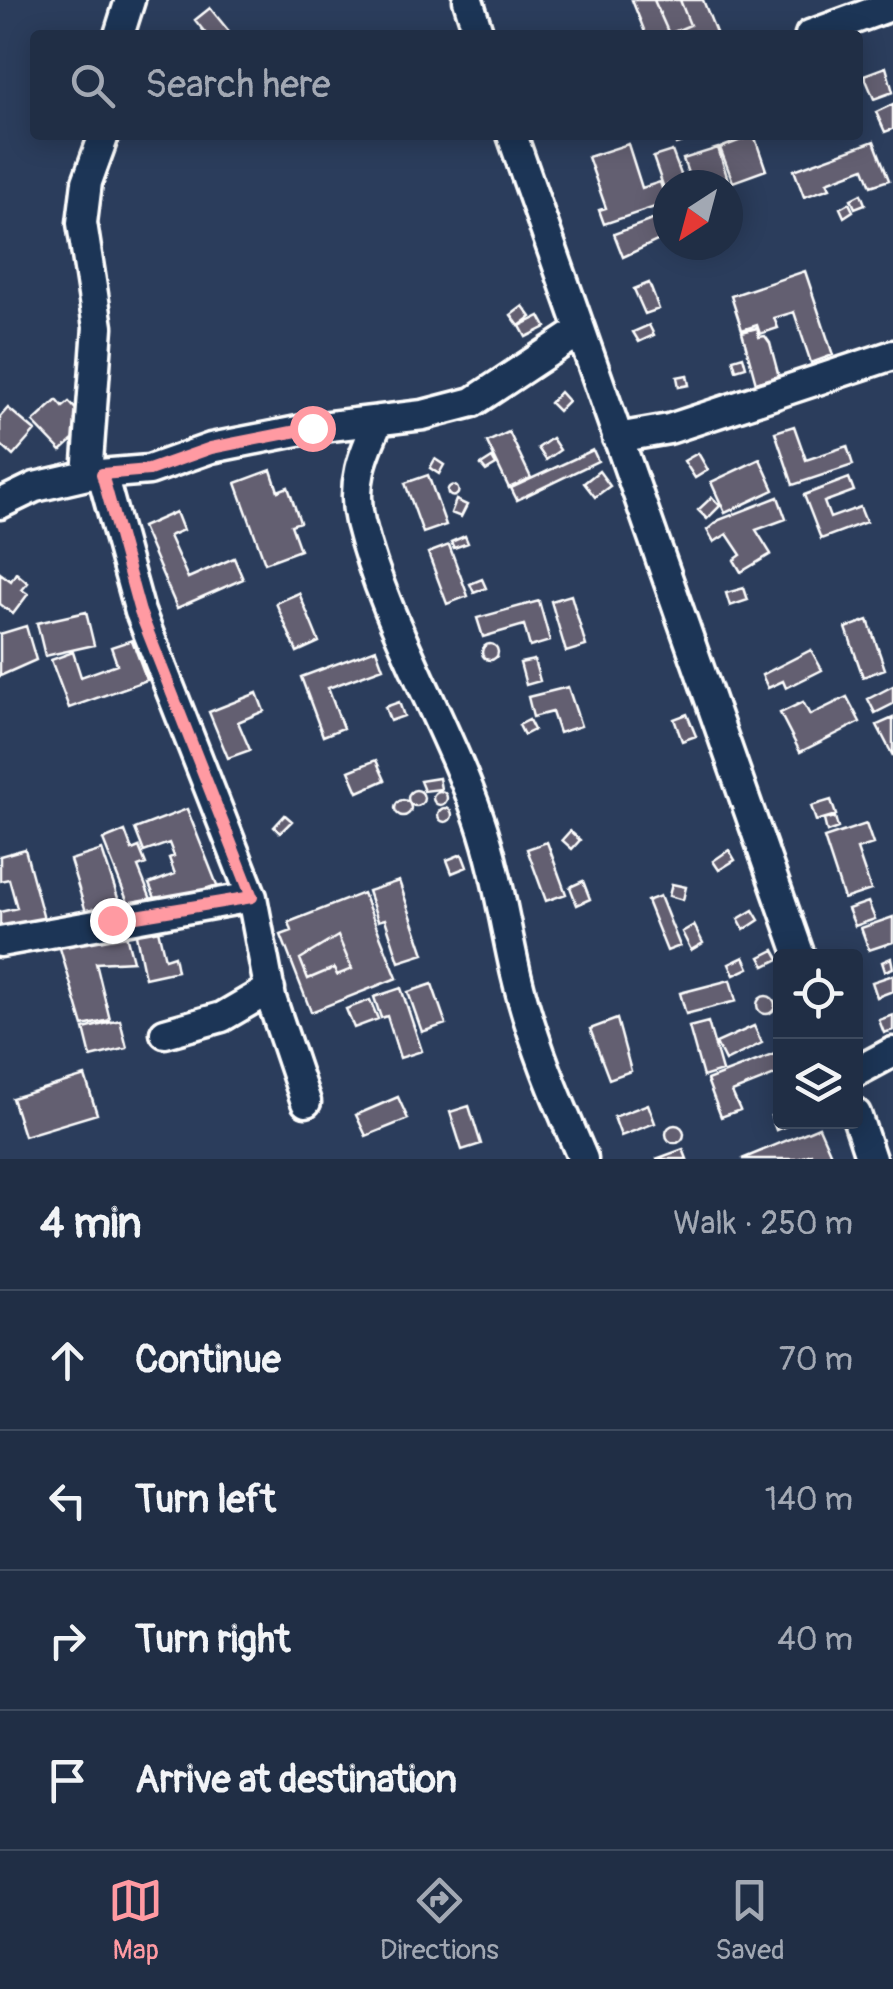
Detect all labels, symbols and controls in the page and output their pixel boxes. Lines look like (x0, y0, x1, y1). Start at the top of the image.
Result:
search box (30, 30, 863, 140)
icon: search (65, 58, 120, 113)
text: Search here (145, 61, 331, 109)
north arrow (653, 170, 743, 260)
route start (290, 406, 336, 452)
route end (90, 898, 136, 944)
map controls (773, 949, 863, 1129)
button: locate (773, 949, 863, 1039)
button: layers (773, 1039, 863, 1129)
text: 4 min (40, 1198, 142, 1250)
text: Walk · 250 m (673, 1204, 853, 1244)
icon: ahead (40, 1333, 95, 1388)
text: Continue (135, 1336, 281, 1384)
text: 70 m (779, 1340, 853, 1380)
icon: left (40, 1473, 95, 1528)
text: Turn left (135, 1476, 276, 1524)
text: 140 m (765, 1480, 853, 1520)
icon: right (40, 1613, 95, 1668)
text: Turn right (135, 1616, 290, 1664)
text: 40 m (777, 1620, 853, 1660)
icon: arrive (40, 1753, 95, 1808)
text: Arrive at destination (135, 1756, 457, 1804)
tab: Map (108, 1873, 163, 1968)
tab: Directions (380, 1873, 499, 1968)
tab: Saved (715, 1873, 785, 1968)

